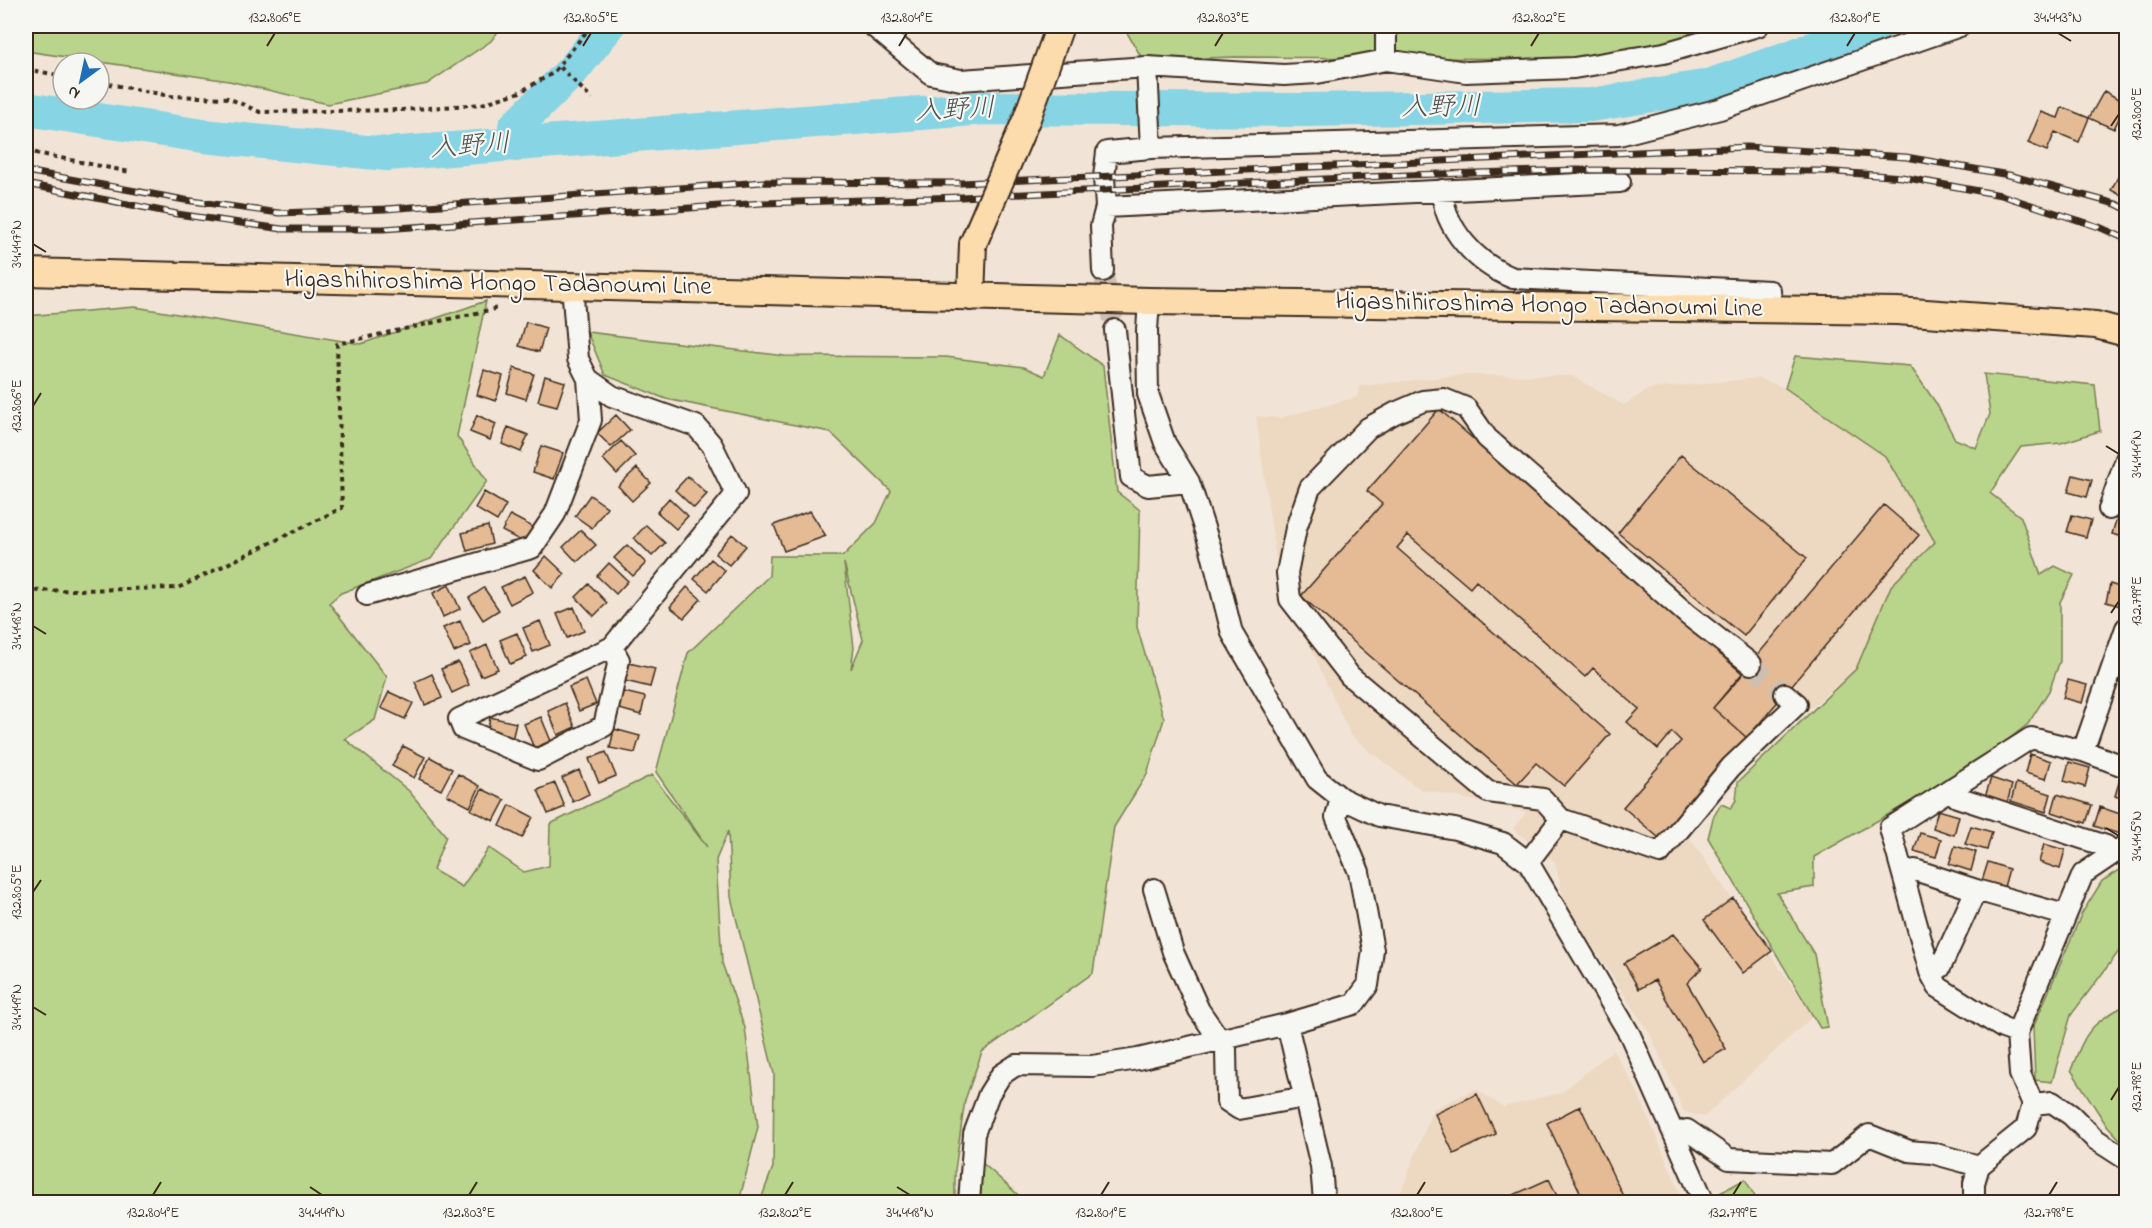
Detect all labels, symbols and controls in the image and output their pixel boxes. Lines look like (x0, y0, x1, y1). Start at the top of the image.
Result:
text: 132.806°E (248, 7, 302, 29)
text: 132.805°E (563, 7, 619, 29)
text: 132.804°E (881, 7, 933, 29)
text: 132.803°E (1197, 7, 1249, 29)
text: 132.802°E (1512, 7, 1566, 29)
text: 132.801°E (1829, 7, 1881, 29)
text: 34.443°N (2034, 7, 2082, 29)
north arrow (51, 51, 111, 111)
text: N (63, 79, 85, 105)
text: 132.800°E (2126, 87, 2148, 141)
water label: 入野川 (1400, 88, 1482, 128)
water label: 入野川 (914, 89, 996, 133)
water label: 入野川 (428, 125, 512, 169)
text: 34.447°N (6, 220, 28, 268)
street label: Higashihiroshima Hongo Tadanoumi Line (284, 261, 712, 307)
street label: Higashihiroshima Hongo Tadanoumi Line (1335, 283, 1763, 329)
text: 132.806°E (6, 379, 28, 433)
text: 34.444°N (2126, 430, 2148, 478)
text: 132.799°E (2126, 576, 2148, 626)
text: 34.448°N (6, 602, 28, 650)
text: 34.445°N (2126, 811, 2148, 861)
text: 132.805°E (6, 864, 28, 920)
text: 34.449°N (6, 984, 28, 1030)
text: 132.798°E (2126, 1062, 2148, 1112)
text: 132.804°E (127, 1202, 179, 1224)
text: 34.449°N (299, 1202, 345, 1224)
text: 132.803°E (443, 1202, 495, 1224)
text: 132.802°E (758, 1202, 812, 1224)
text: 34.448°N (886, 1202, 934, 1224)
text: 132.801°E (1075, 1202, 1127, 1224)
text: 132.800°E (1390, 1202, 1444, 1224)
text: 132.799°E (1708, 1202, 1758, 1224)
text: 132.798°E (2024, 1202, 2074, 1224)

